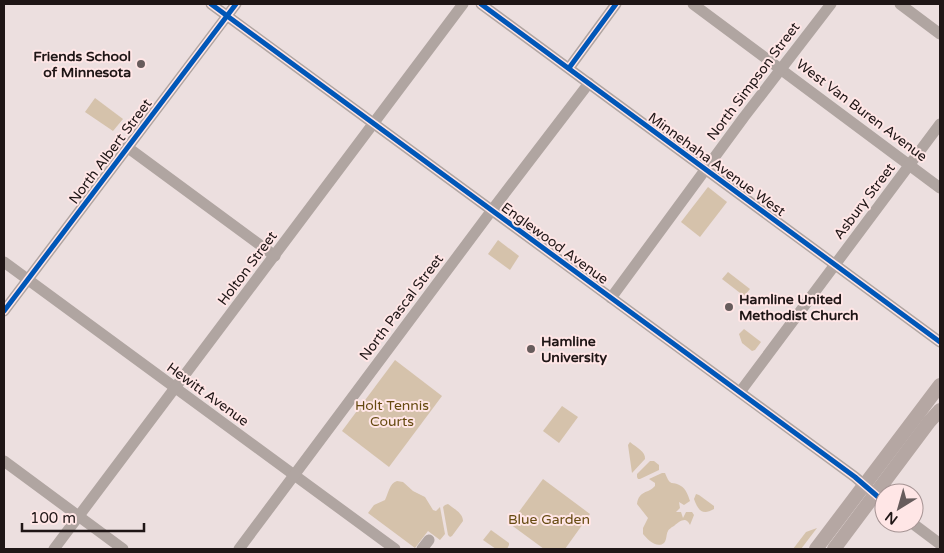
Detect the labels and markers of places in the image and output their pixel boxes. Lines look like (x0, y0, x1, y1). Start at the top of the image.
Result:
place label: Friends School of Minnesota (33, 48, 131, 81)
marker: Friends School of Minnesota (135, 58, 147, 70)
place label: Hamline United Methodist Church (739, 291, 858, 324)
marker: Hamline United Methodist Church (723, 301, 735, 313)
place label: Hamline University (541, 333, 607, 366)
marker: Hamline University (525, 343, 537, 355)

